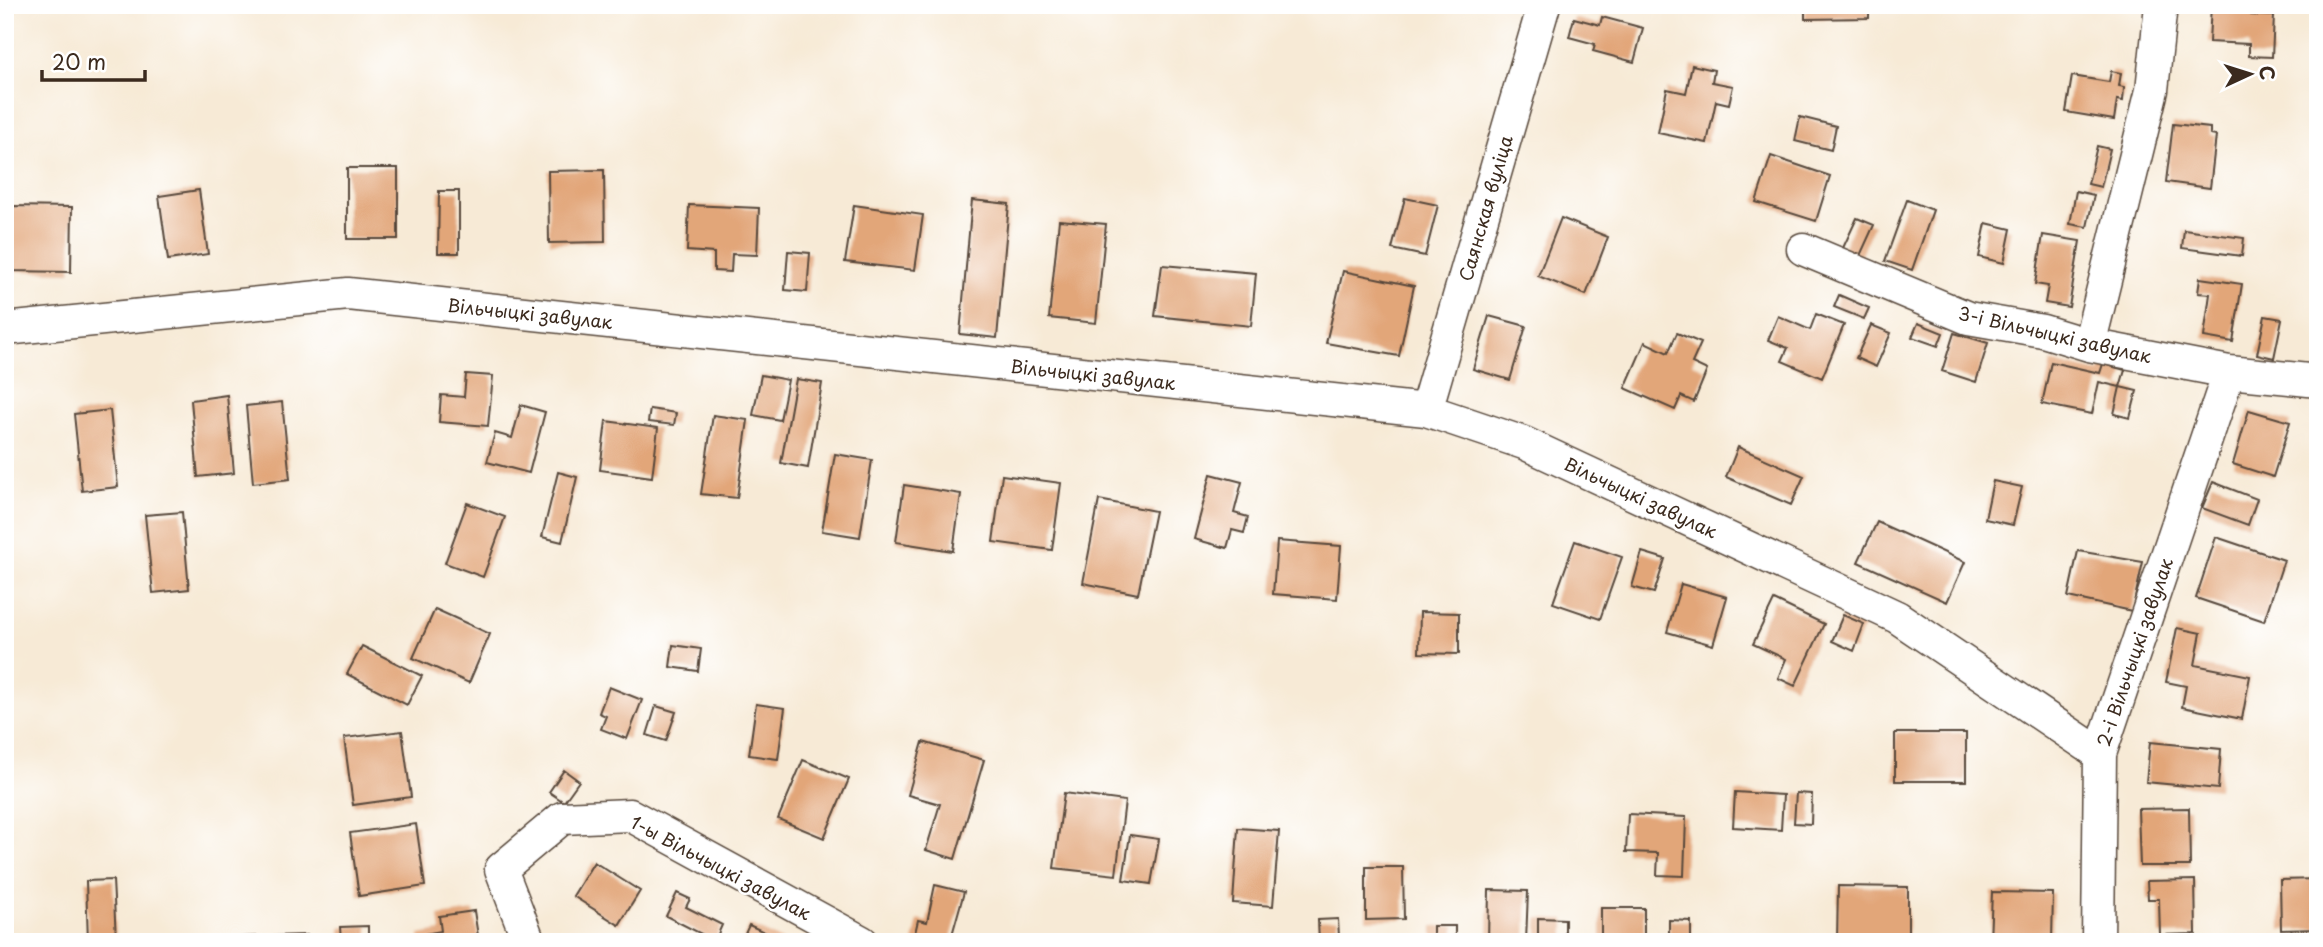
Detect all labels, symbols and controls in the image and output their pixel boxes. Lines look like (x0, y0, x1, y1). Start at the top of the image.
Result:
scale bar (42, 38, 145, 82)
north arrow (2214, 38, 2284, 108)
text: 20 m (52, 45, 106, 77)
text: С (2253, 65, 2282, 81)
street label: Саянская вуліца (1451, 132, 1519, 284)
street label: Вільчыцкі завулак (446, 291, 614, 335)
street label: 3-і Вільчыцкі завулак (1956, 299, 2154, 369)
street label: Вільчыцкі завулак (1009, 352, 1177, 396)
street label: Вільчыцкі завулак (1560, 450, 1722, 544)
street label: 2-і Вільчыцкі завулак (2089, 554, 2179, 750)
street label: 1-ы Вільчыцкі завулак (626, 808, 816, 926)

